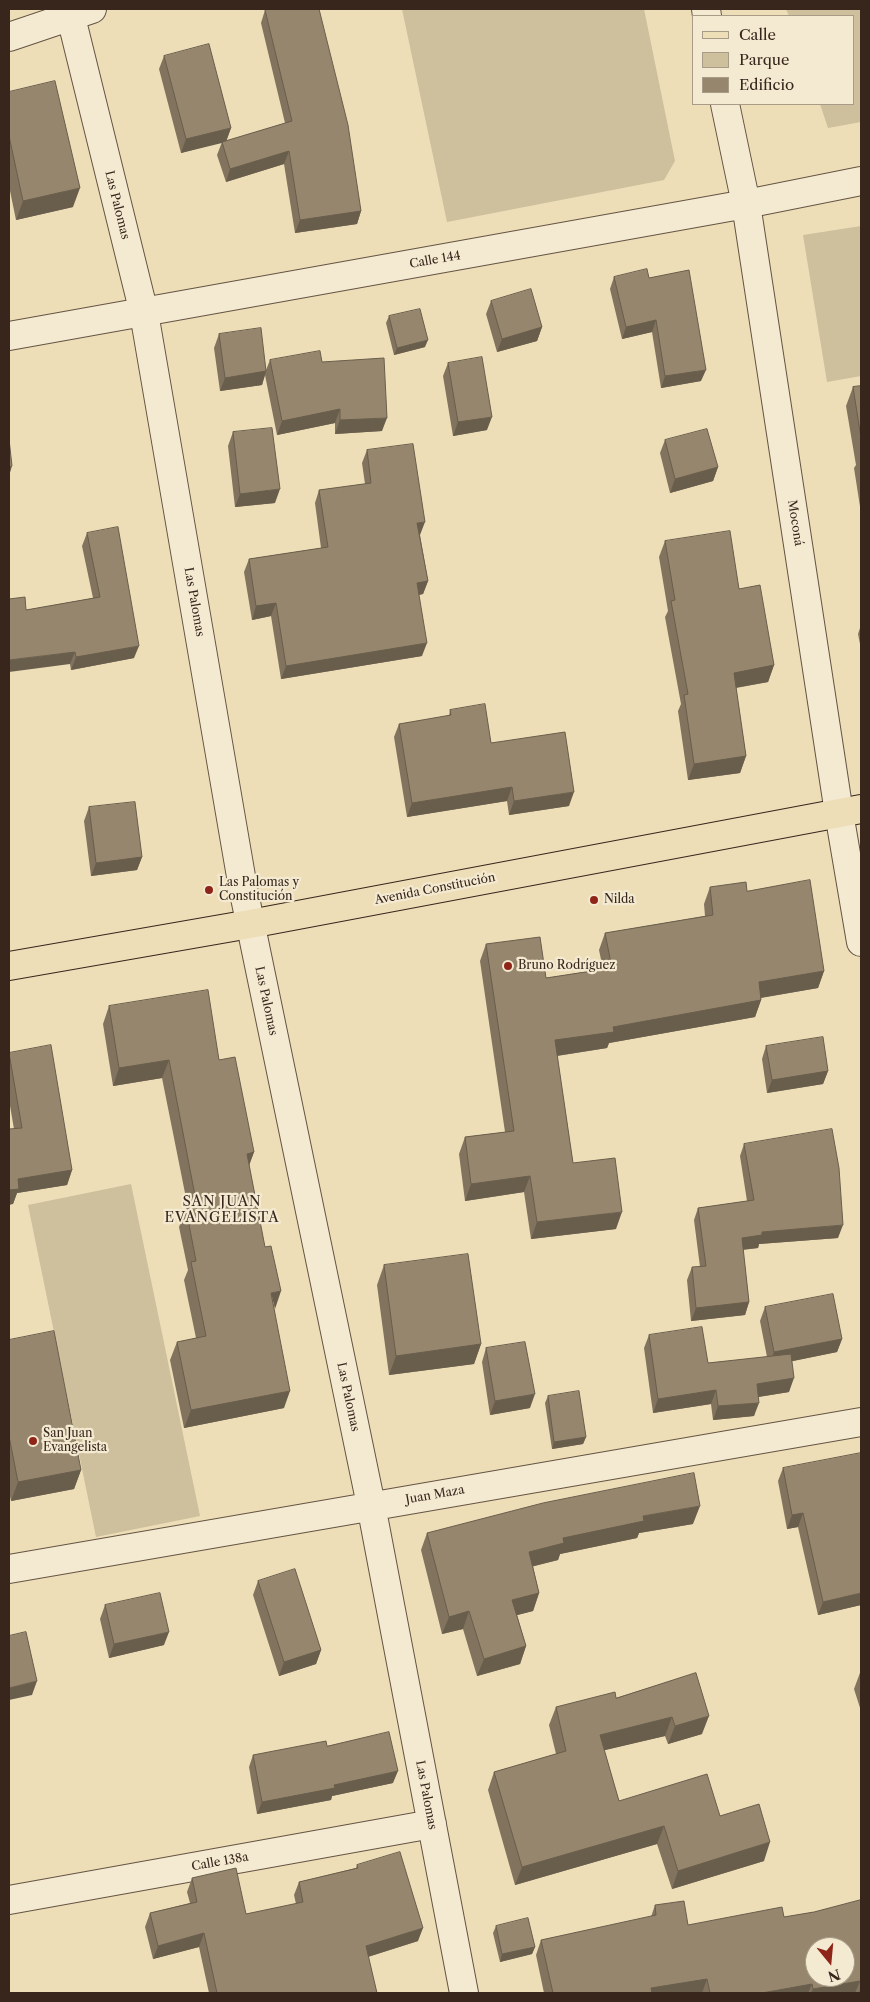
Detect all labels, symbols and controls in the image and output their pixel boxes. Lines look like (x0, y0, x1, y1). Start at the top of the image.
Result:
legend (692, 15, 855, 105)
text: Calle (739, 25, 776, 44)
text: Parque (739, 50, 789, 69)
text: Edificio (739, 75, 794, 94)
street label: Las Palomas (102, 169, 132, 241)
street label: Calle 144 (408, 248, 462, 272)
street label: Moconá (784, 499, 806, 547)
street label: Las Palomas (181, 566, 207, 638)
street label: Avenida Constitución (373, 870, 497, 908)
place label: Las Palomas y Constitución (219, 876, 299, 904)
marker: Las Palomas y Constitución (203, 884, 215, 896)
place label: Nilda (604, 893, 635, 907)
marker: Nilda (588, 894, 600, 906)
place label: Bruno Rodríguez (518, 959, 616, 973)
marker: Bruno Rodríguez (502, 960, 514, 972)
street label: Las Palomas (252, 965, 280, 1037)
district label: SAN JUAN EVANGELISTA (163, 1194, 281, 1226)
street label: Las Palomas (334, 1361, 362, 1433)
place label: San Juan Evangelista (43, 1427, 107, 1455)
marker: San Juan Evangelista (27, 1435, 39, 1447)
street label: Juan Maza (404, 1483, 466, 1507)
street label: Las Palomas (412, 1759, 440, 1831)
street label: Calle 138a (190, 1850, 250, 1874)
north arrow (805, 1937, 855, 1987)
text: N (826, 1965, 843, 1986)

